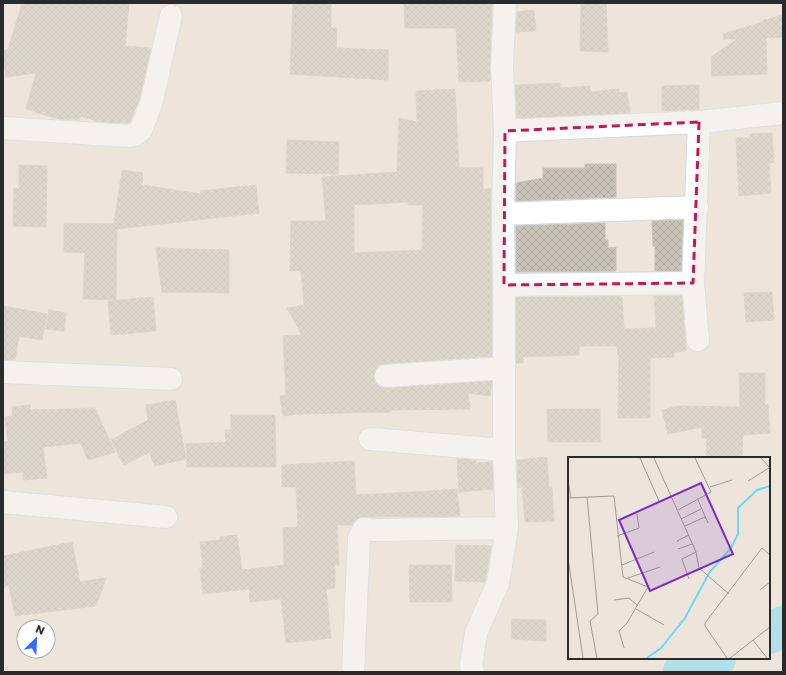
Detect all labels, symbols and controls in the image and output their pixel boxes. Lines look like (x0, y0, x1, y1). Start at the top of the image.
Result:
inset map (568, 457, 770, 659)
north arrow (16, 619, 56, 659)
text: N (33, 621, 47, 639)

